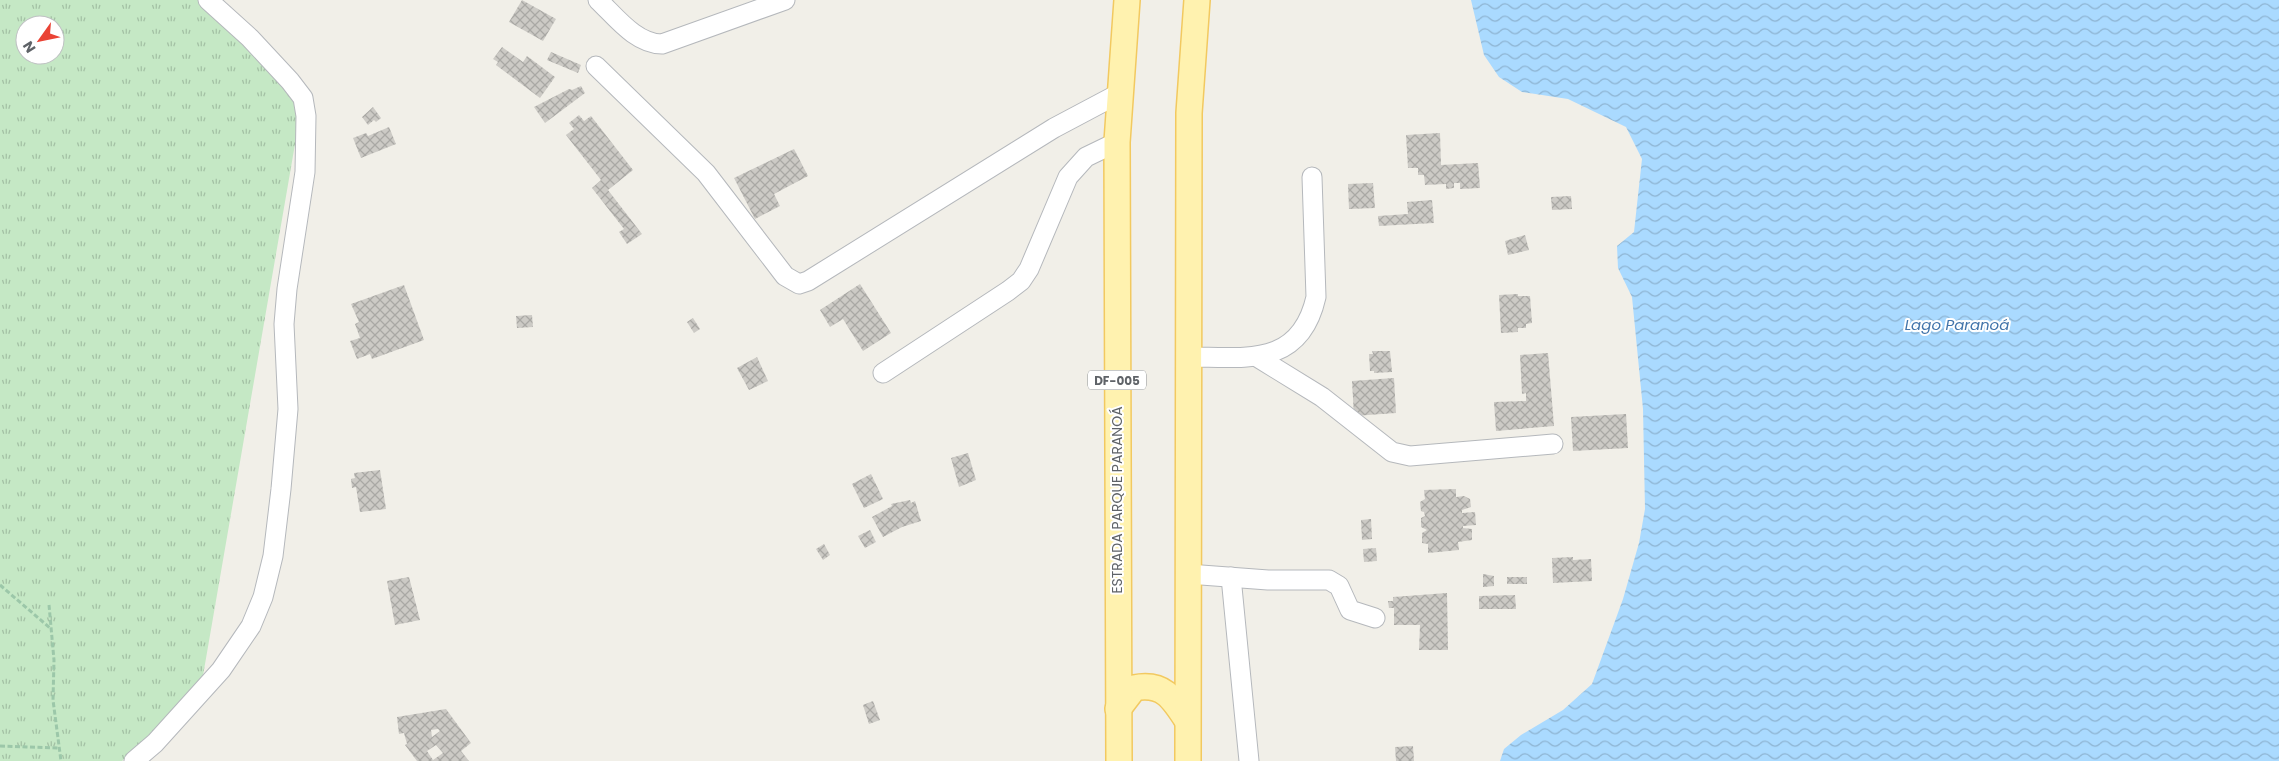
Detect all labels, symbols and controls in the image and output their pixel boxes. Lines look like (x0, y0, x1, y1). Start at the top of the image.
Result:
north arrow (15, 15, 65, 65)
text: N (18, 37, 40, 57)
water label: Lago Paranoá (1905, 314, 2009, 335)
road number: DF-005 (1088, 370, 1146, 390)
street label: ESTRADA PARQUE PARANOÁ (1107, 406, 1127, 594)

